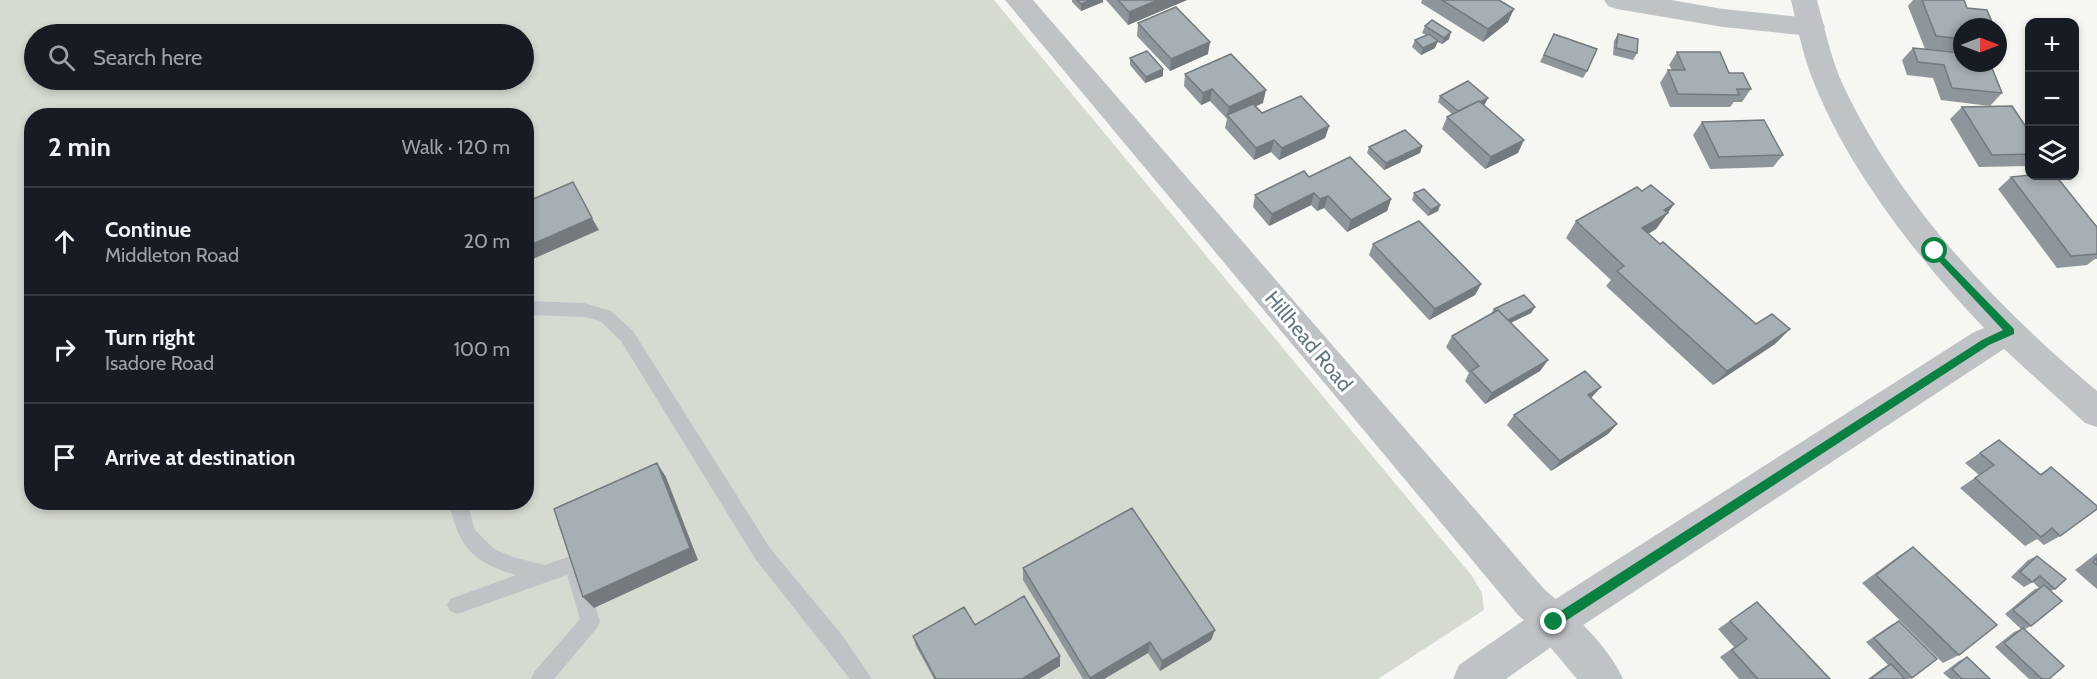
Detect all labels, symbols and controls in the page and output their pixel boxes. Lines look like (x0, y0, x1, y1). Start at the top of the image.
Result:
north arrow (1953, 18, 2007, 72)
map controls (2025, 18, 2079, 180)
button: + (2025, 18, 2079, 72)
search box (24, 24, 534, 90)
icon: search (45, 41, 78, 74)
text: Search here (93, 44, 202, 71)
button: − (2025, 72, 2079, 126)
button: layers (2025, 126, 2079, 180)
text: 2 min (48, 131, 111, 163)
text: Walk · 120 m (402, 135, 510, 159)
text: Continue (105, 216, 191, 243)
icon: ahead (48, 225, 81, 258)
text: 20 m (464, 229, 510, 253)
route start (1921, 237, 1947, 263)
text: Middleton Road (105, 243, 239, 267)
street label: Hillhead Road (1260, 286, 1358, 396)
text: Turn right (105, 324, 195, 351)
icon: right (48, 333, 81, 366)
text: 100 m (454, 337, 510, 361)
text: Isadore Road (105, 351, 214, 375)
icon: arrive (48, 441, 81, 474)
text: Arrive at destination (105, 444, 295, 471)
route end (1540, 608, 1566, 634)

